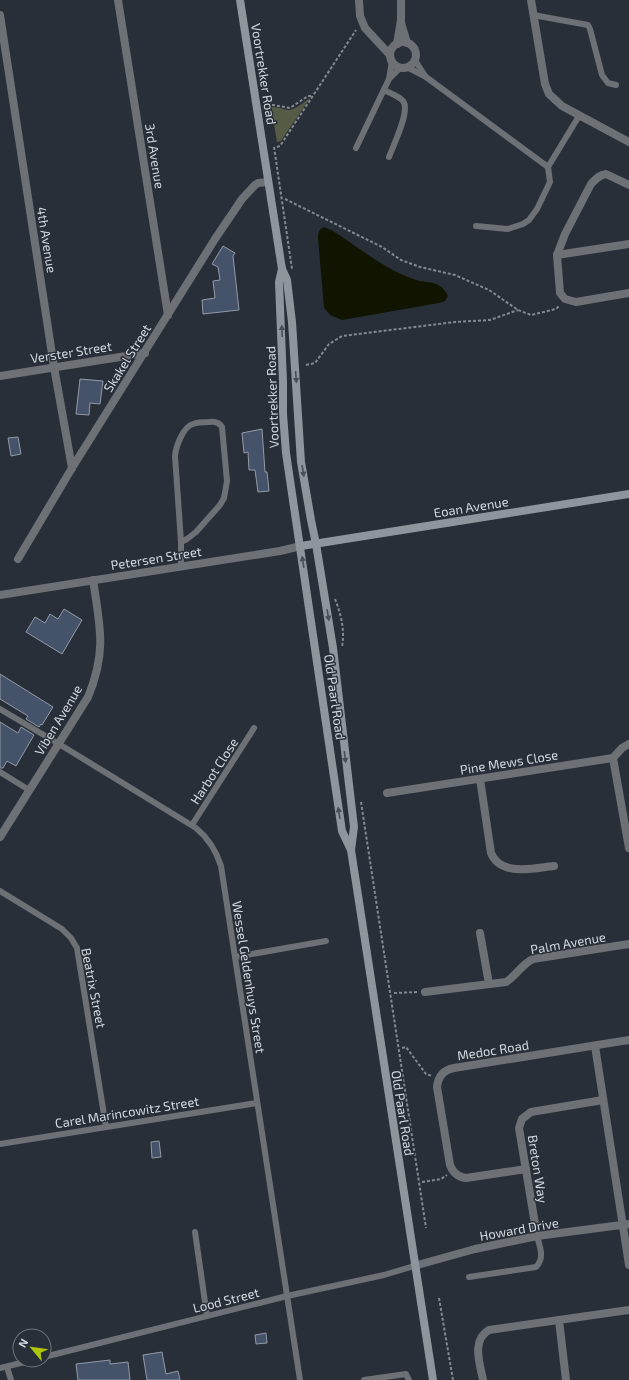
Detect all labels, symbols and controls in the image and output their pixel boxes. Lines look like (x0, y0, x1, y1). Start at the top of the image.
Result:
street label: Voortrekker Road (248, 22, 280, 126)
street label: 3rd Avenue (142, 122, 168, 190)
street label: 4th Avenue (34, 206, 60, 274)
street label: Skakel Street (100, 321, 154, 395)
one-way arrow (279, 324, 285, 337)
street label: Verster Street (29, 338, 113, 366)
street label: Voortrekker Road (262, 346, 282, 448)
one-way arrow (293, 371, 300, 383)
one-way arrow (300, 465, 306, 477)
street label: Eoan Avenue (432, 493, 510, 521)
street label: Petersen Street (109, 543, 203, 573)
one-way arrow (300, 556, 306, 568)
one-way arrow (325, 608, 331, 621)
street label: Old Paarl Road (321, 653, 349, 741)
street label: Viben Avenue (31, 682, 85, 758)
street label: Harbot Close (187, 735, 241, 807)
street label: Pine Mews Close (459, 746, 559, 778)
one-way arrow (342, 751, 348, 763)
one-way arrow (336, 807, 342, 819)
street label: Wessel Geldenhuys Street (229, 900, 269, 1054)
street label: Palm Avenue (529, 929, 607, 957)
street label: Beatrix Street (78, 946, 110, 1030)
street label: Medoc Road (456, 1036, 530, 1064)
street label: Old Paarl Road (388, 1069, 418, 1157)
street label: Carel Marincowitz Street (54, 1093, 200, 1131)
street label: Breton Way (525, 1134, 551, 1204)
street label: Howard Drive (478, 1214, 560, 1244)
street label: Lood Street (191, 1284, 261, 1316)
north arrow (12, 1328, 52, 1368)
text: N (15, 1336, 30, 1350)

